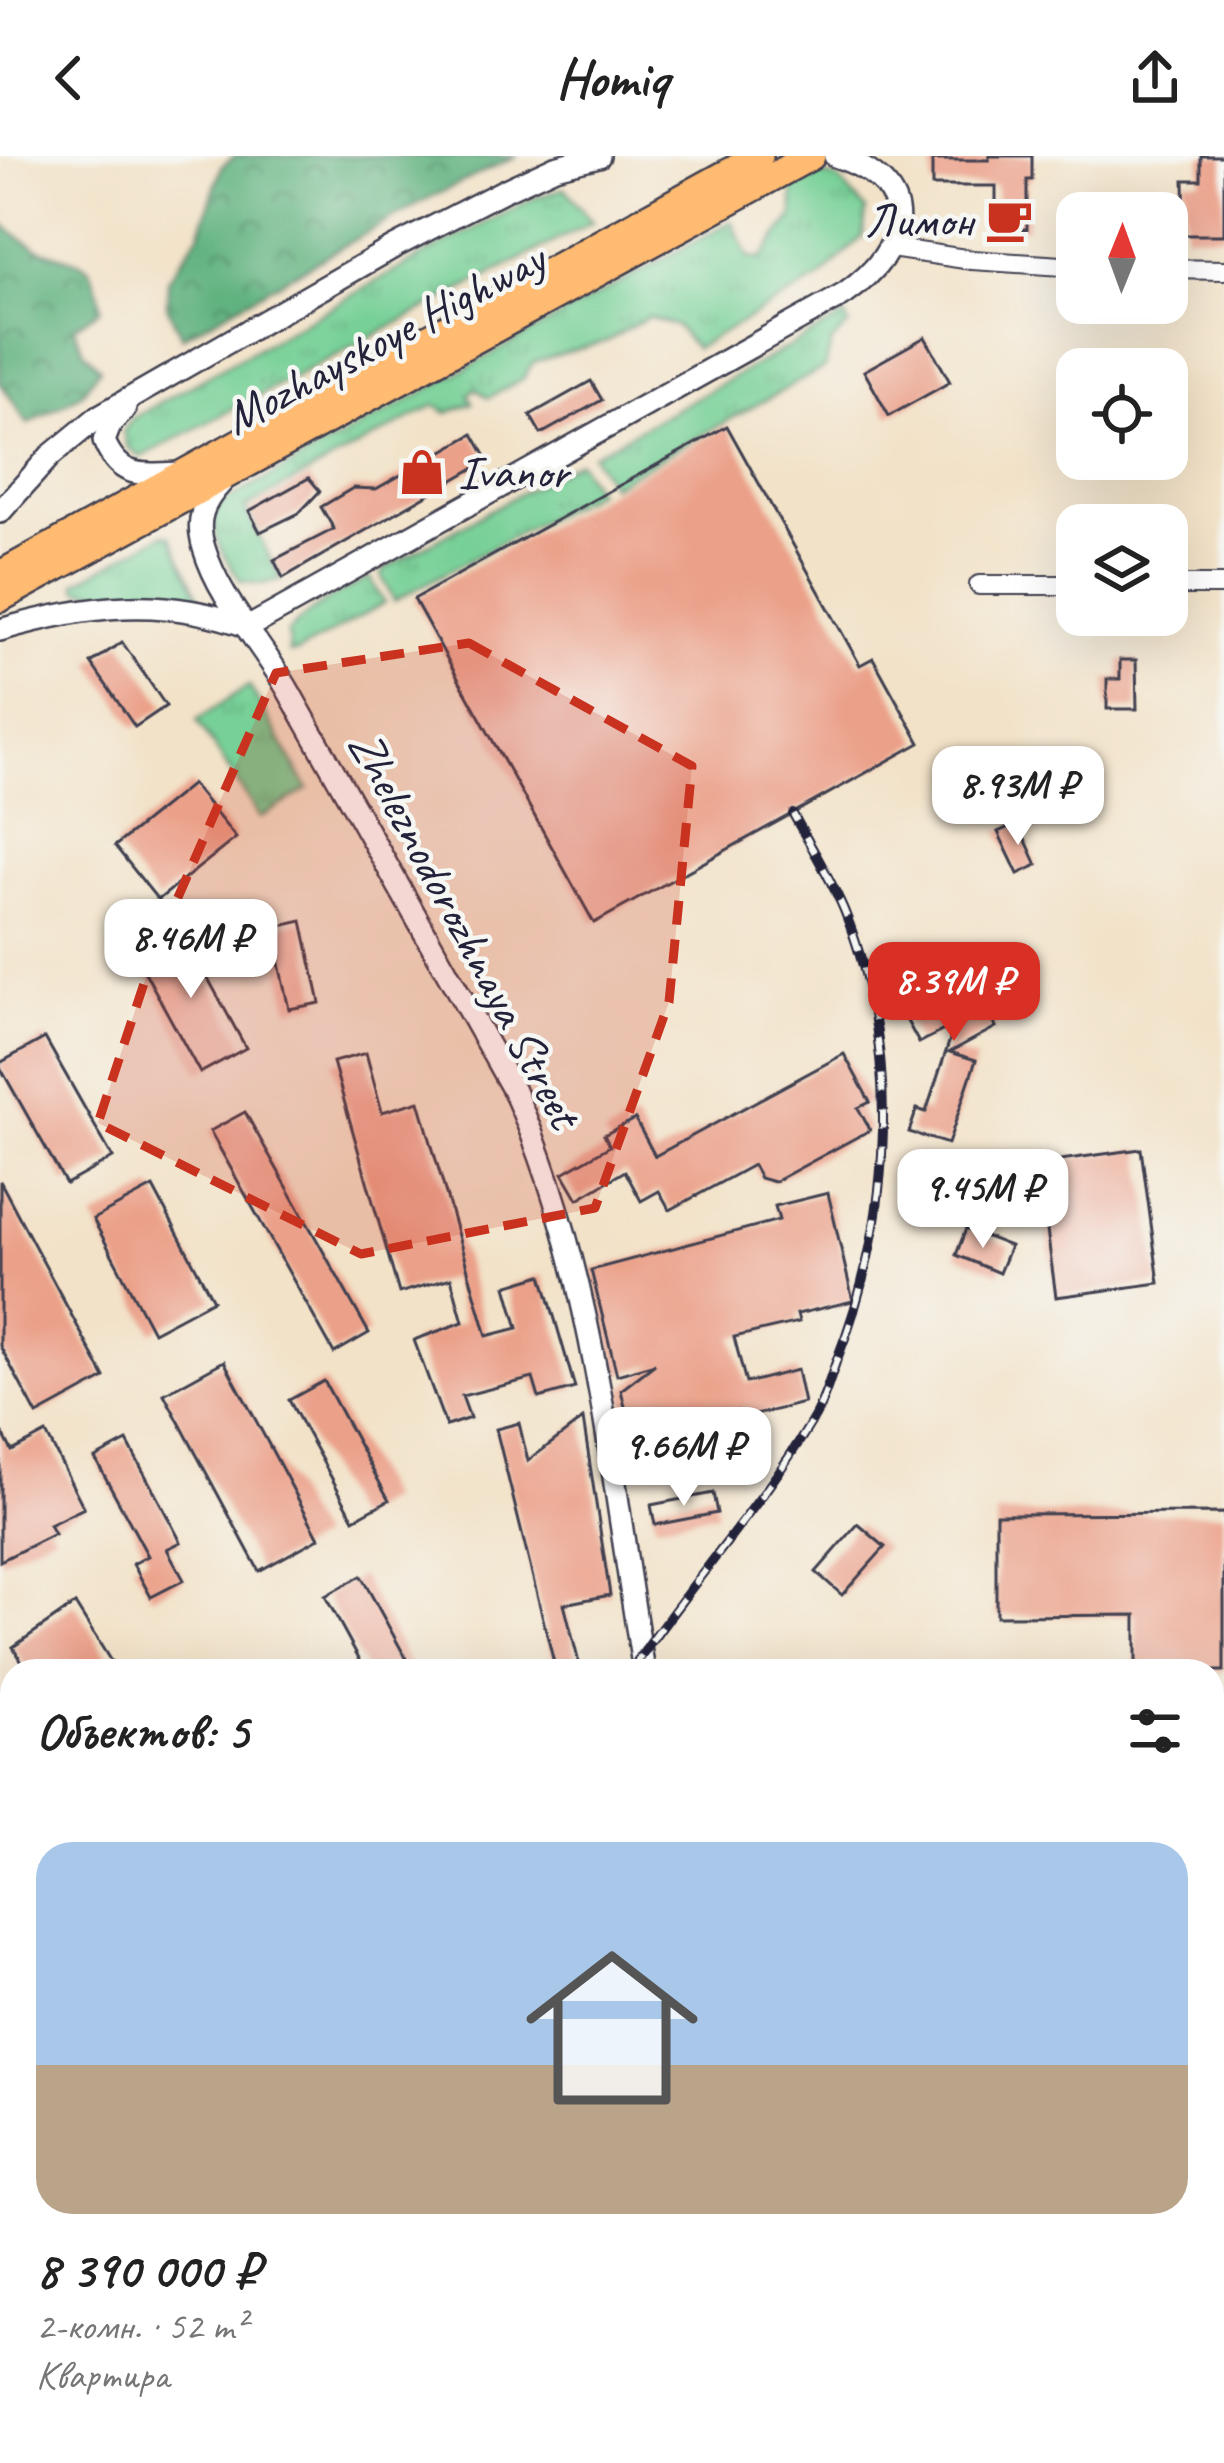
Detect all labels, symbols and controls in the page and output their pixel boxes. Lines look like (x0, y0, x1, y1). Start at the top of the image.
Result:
text: Homiq (556, 44, 668, 112)
icon: back (36, 45, 102, 111)
icon: share (1122, 45, 1188, 111)
place label: Лимон (865, 190, 976, 250)
north arrow (1056, 192, 1188, 324)
map controls (1056, 192, 1188, 636)
cafe icon: Лимон (984, 195, 1034, 245)
street label: Mozhayskoye Highway (214, 227, 558, 448)
button: locate (1056, 348, 1188, 480)
place label: Ivanor (458, 442, 572, 502)
shop icon: Ivanor (397, 447, 447, 497)
button: layers (1056, 504, 1188, 636)
street label: Zheleznodorozhnaya Street (335, 720, 597, 1141)
pin: 8.93M ₽ (907, 746, 1129, 848)
text: 8.93M ₽ (959, 760, 1077, 809)
pin: 8.46M ₽ (80, 899, 302, 1001)
text: 8.46M ₽ (131, 913, 251, 962)
pin: 8.39M ₽ (843, 942, 1065, 1044)
text: 8.39M ₽ (895, 956, 1013, 1005)
pin: 9.45M ₽ (872, 1149, 1094, 1251)
text: 9.45M ₽ (924, 1163, 1042, 1212)
pin: 9.66M ₽ (573, 1407, 795, 1509)
text: 9.66M ₽ (624, 1421, 744, 1470)
icon: filters (1122, 1698, 1188, 1764)
text: Объектов: 5 (36, 1699, 248, 1763)
icon: home (504, 1920, 720, 2136)
text: 8 390 000 ₽ (36, 2238, 259, 2302)
text: 2-комн. · 52 m² (36, 2302, 246, 2351)
text: Квартира (36, 2351, 169, 2400)

